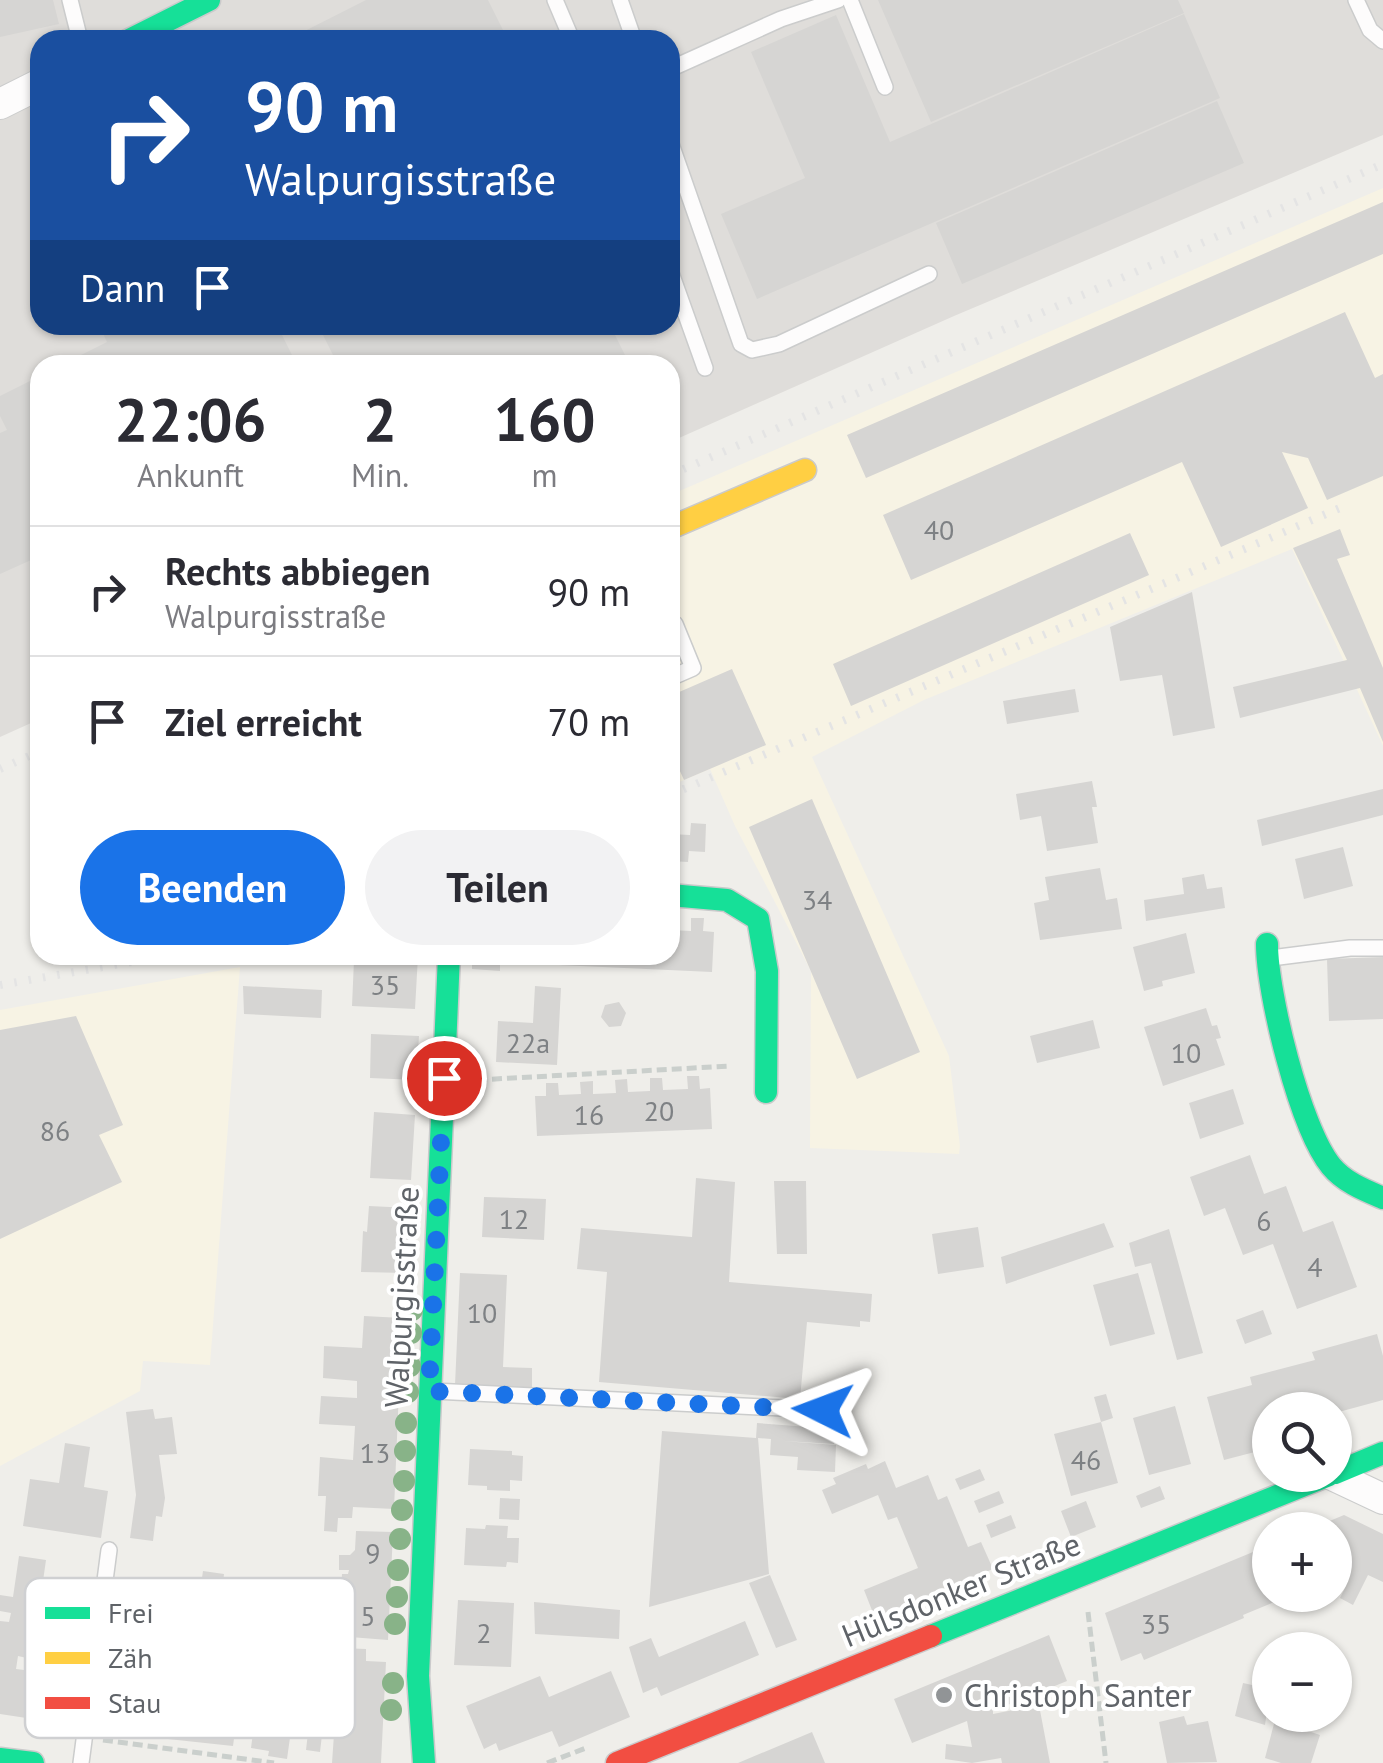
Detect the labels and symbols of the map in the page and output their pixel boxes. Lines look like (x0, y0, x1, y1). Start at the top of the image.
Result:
house number: 40 (924, 511, 954, 548)
house number: 34 (802, 881, 832, 918)
house number: 35 (370, 966, 400, 1003)
house number: 22a (506, 1024, 550, 1061)
house number: 10 (1171, 1034, 1201, 1071)
pin (402, 1036, 487, 1121)
house number: 20 (644, 1092, 674, 1129)
house number: 16 (574, 1096, 604, 1133)
house number: 86 (40, 1112, 70, 1149)
street label: Walpurgisstraße (374, 1185, 428, 1409)
house number: 12 (499, 1200, 529, 1237)
house number: 6 (1256, 1202, 1272, 1239)
house number: 4 (1307, 1248, 1323, 1285)
house number: 10 (467, 1294, 497, 1331)
position arrow (771, 1358, 875, 1462)
house number: 13 (360, 1434, 390, 1471)
house number: 46 (1071, 1441, 1101, 1478)
street label: Hülsdonker Straße (835, 1522, 1087, 1656)
house number: 9 (365, 1534, 381, 1571)
legend (25, 1578, 355, 1738)
text: Frei (108, 1594, 154, 1631)
house number: 5 (360, 1597, 376, 1634)
house number: 35 (1141, 1605, 1171, 1642)
house number: 2 (476, 1614, 492, 1651)
text: Zäh (108, 1639, 152, 1676)
place label: Christoph Santer (964, 1674, 1192, 1716)
text: Stau (108, 1684, 161, 1721)
marker: Christoph Santer (933, 1684, 955, 1706)

